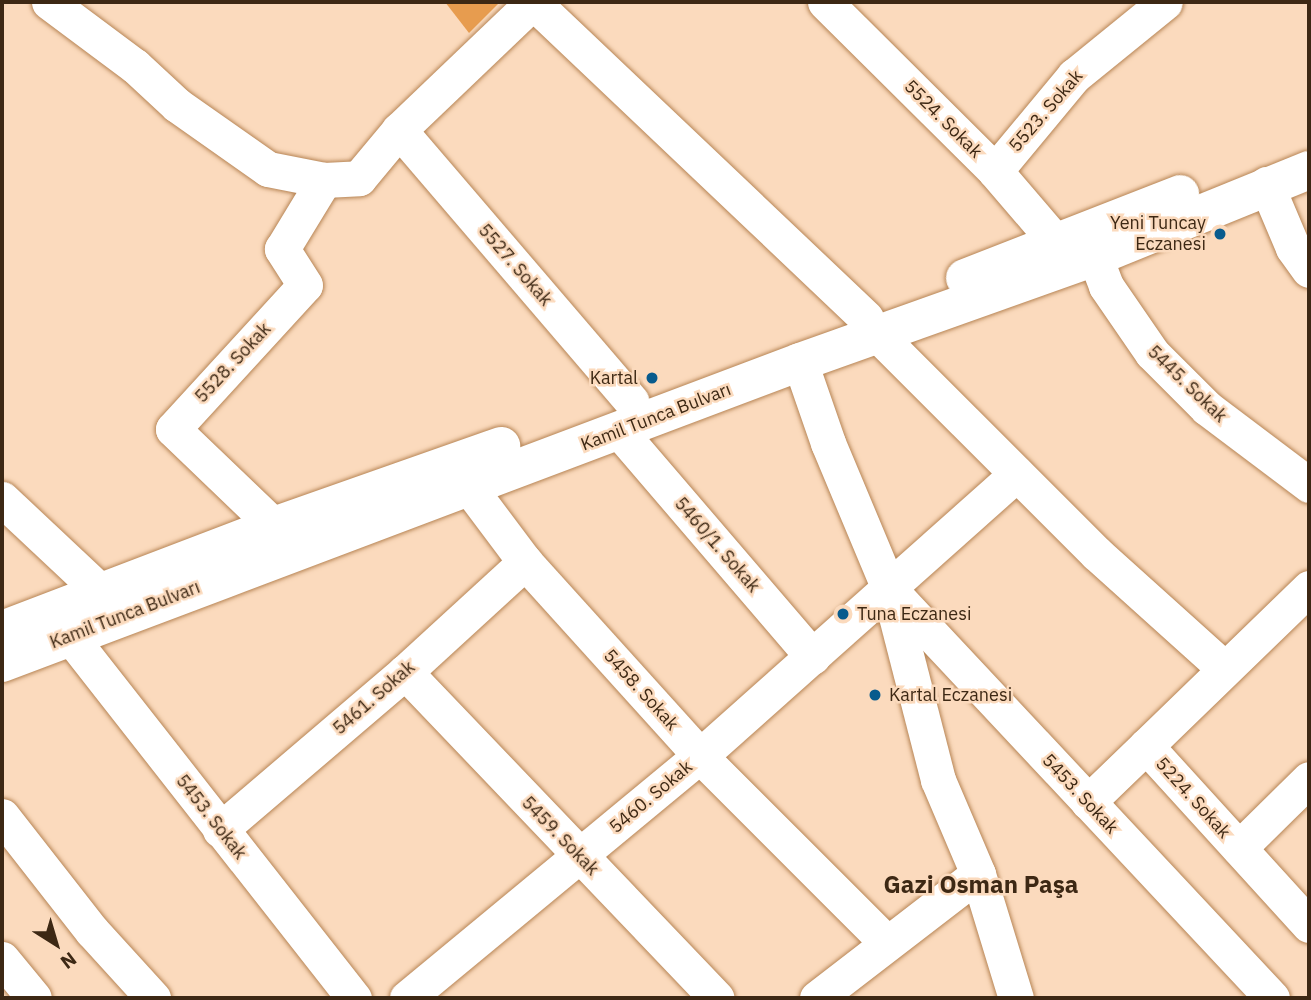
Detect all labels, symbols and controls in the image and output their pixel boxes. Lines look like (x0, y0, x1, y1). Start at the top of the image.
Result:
street label: 5523. Sokak (1005, 66, 1087, 156)
street label: 5524. Sokak (900, 76, 986, 162)
place label: Yeni Tuncay Eczanesi (1110, 213, 1206, 256)
street label: 5527. Sokak (474, 220, 556, 310)
marker: Yeni Tuncay Eczanesi (1212, 226, 1228, 242)
street label: 5528. Sokak (191, 319, 275, 407)
street label: 5445. Sokak (1143, 341, 1231, 427)
place label: Kartal (590, 367, 638, 389)
marker: Kartal (644, 370, 660, 386)
street label: Kamil Tunca Bulvarı (578, 378, 734, 456)
street label: 5460/1. Sokak (670, 493, 764, 597)
street label: Kamil Tunca Bulvarı (47, 576, 203, 654)
place label: Tuna Eczanesi (857, 603, 971, 625)
marker: Tuna Eczanesi (835, 606, 851, 622)
street label: 5458. Sokak (599, 645, 683, 735)
street label: 5461. Sokak (329, 657, 419, 739)
place label: Kartal Eczanesi (889, 684, 1012, 706)
marker: Kartal Eczanesi (867, 687, 883, 703)
street label: 5453. Sokak (1038, 750, 1122, 838)
street label: 5224. Sokak (1151, 753, 1235, 843)
street label: 5460. Sokak (605, 756, 697, 838)
street label: 5453. Sokak (171, 770, 251, 864)
street label: 5459. Sokak (517, 792, 603, 880)
district label: Gazi Osman Paşa (884, 871, 1078, 899)
north arrow (21, 909, 91, 979)
text: N (56, 947, 81, 974)

